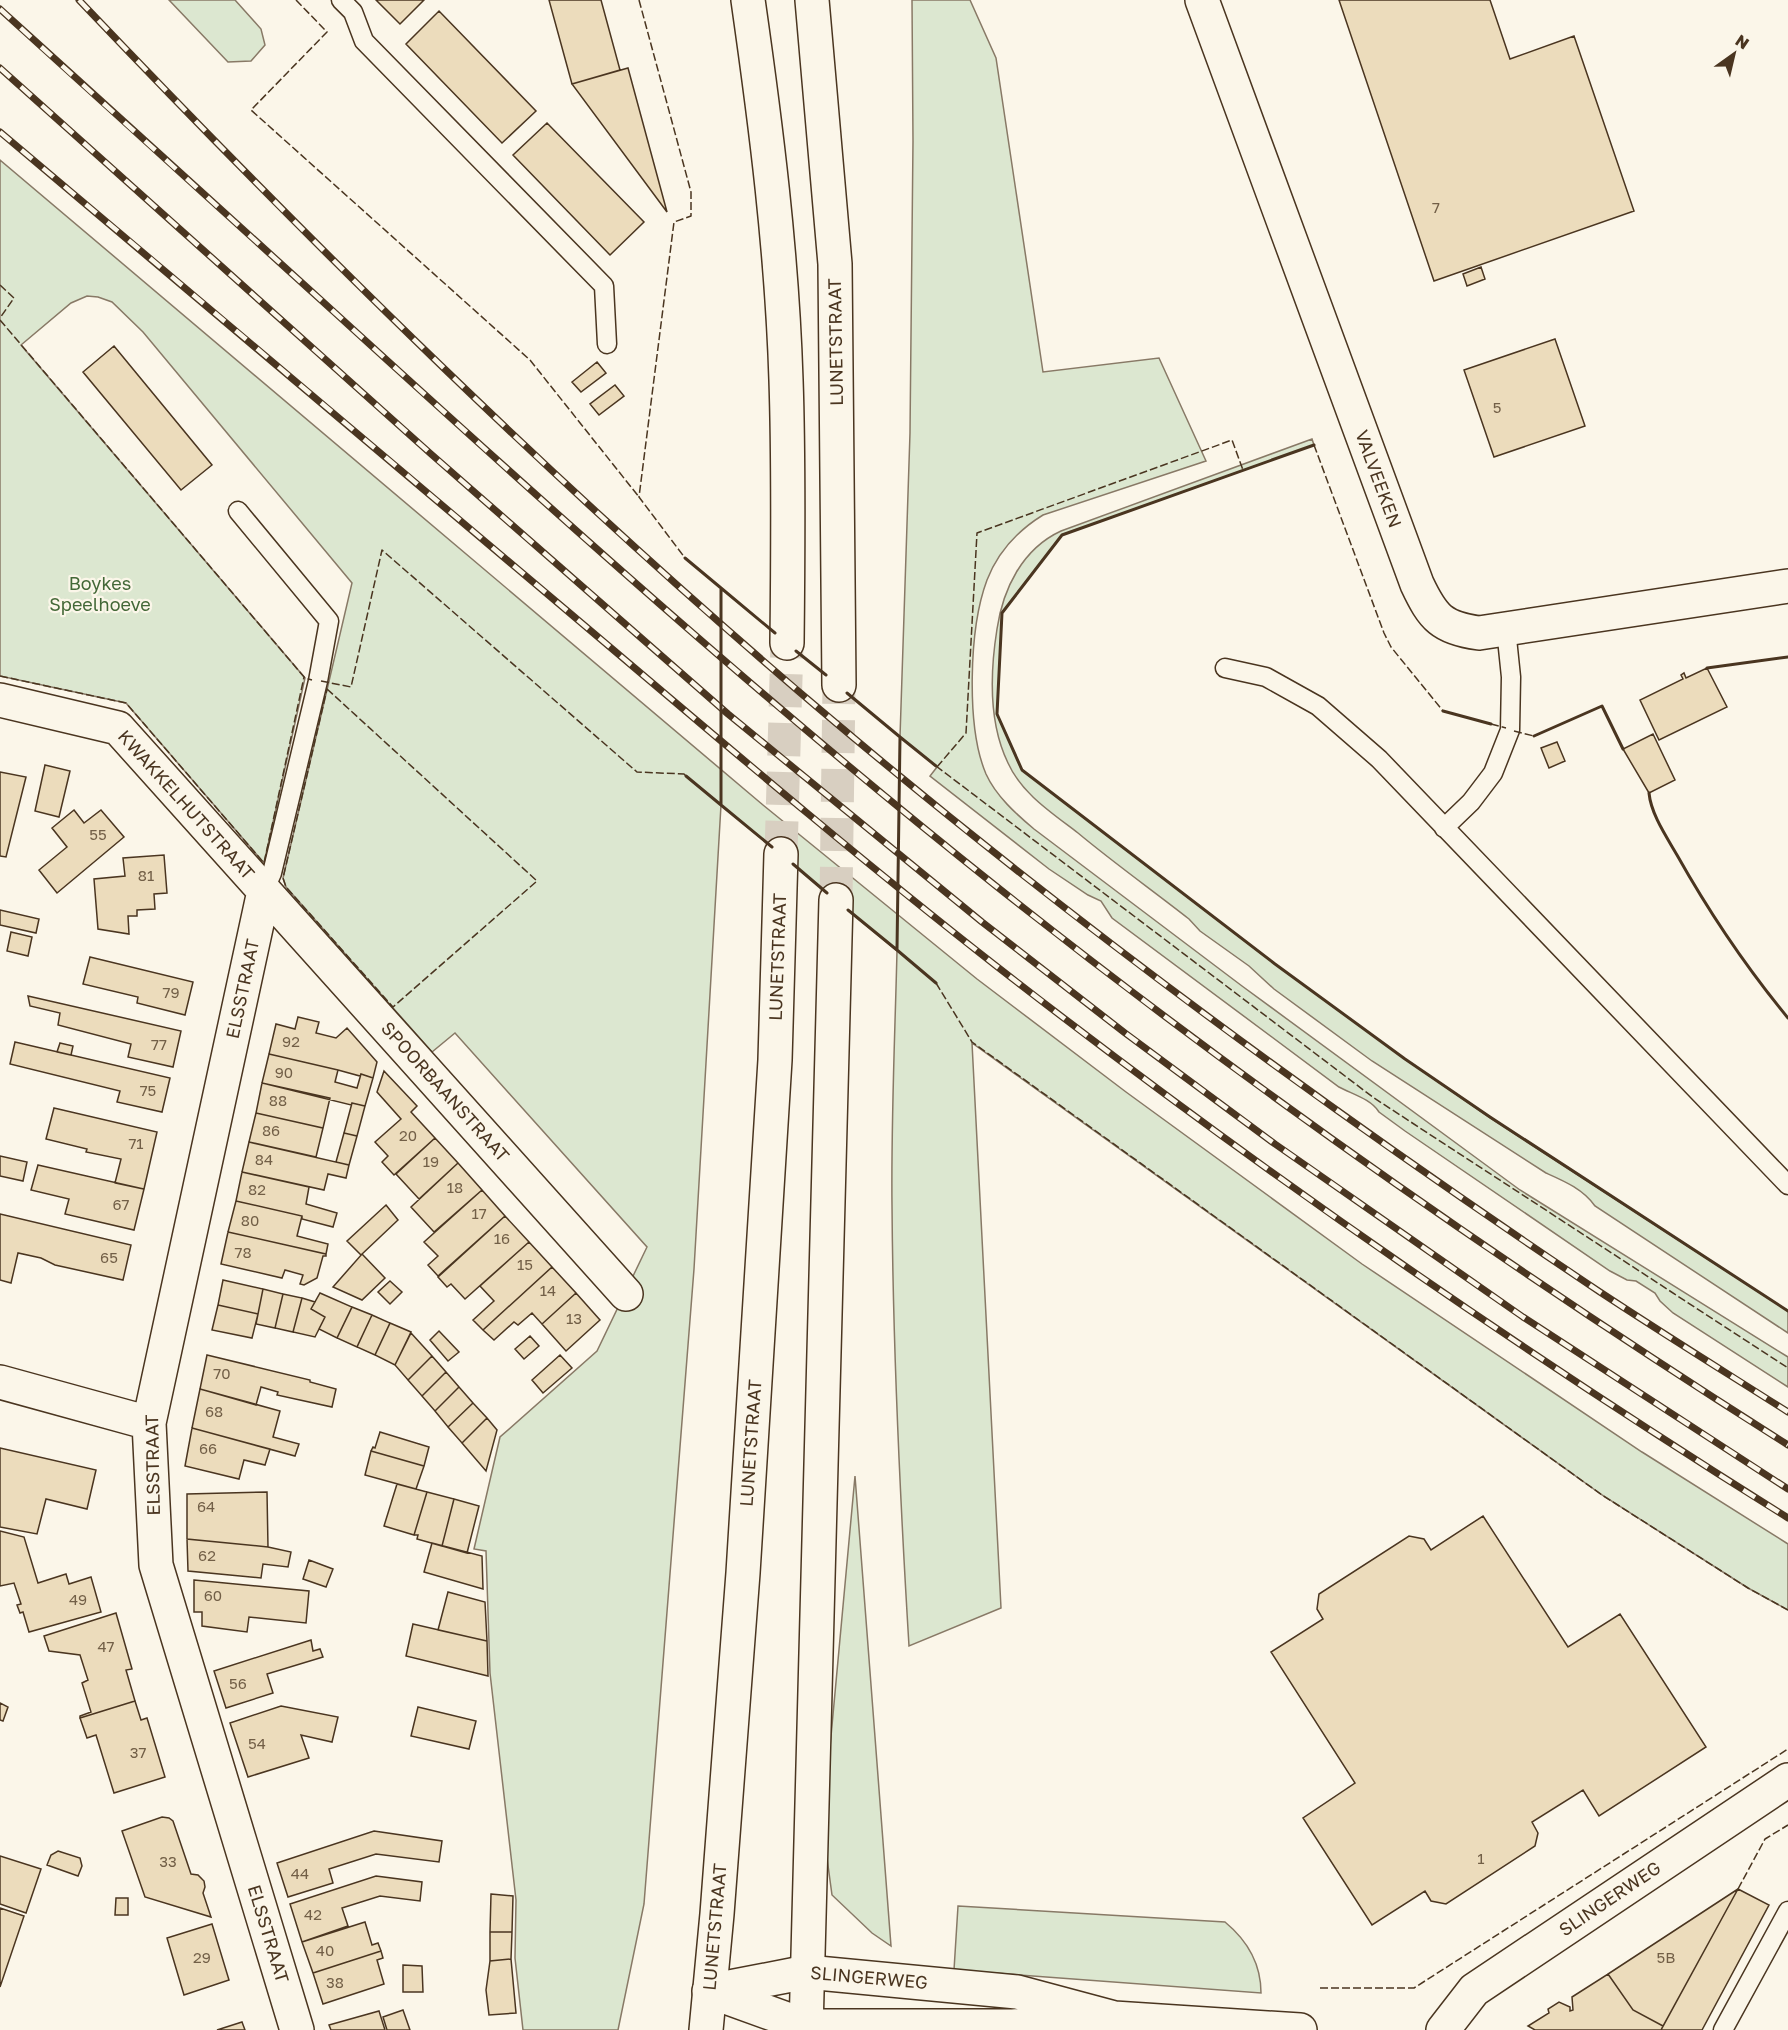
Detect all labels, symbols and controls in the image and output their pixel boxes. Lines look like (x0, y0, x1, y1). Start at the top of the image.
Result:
north arrow (1704, 24, 1764, 84)
text: N (1732, 30, 1753, 53)
house number: 7 (1432, 198, 1440, 216)
street label: LUNETSTRAAT (823, 278, 847, 406)
house number: 5 (1493, 398, 1501, 416)
street label: VALVEEKEN (1351, 427, 1407, 530)
park label: Boykes Speelhoeve (49, 572, 151, 615)
street label: KWAKKELHUTSTRAAT (114, 725, 260, 884)
house number: 55 (89, 825, 107, 843)
house number: 81 (138, 866, 154, 884)
street label: LUNETSTRAAT (764, 893, 790, 1021)
street label: ELSSTRAAT (221, 937, 263, 1041)
house number: 79 (162, 983, 180, 1001)
street label: SPOORBAANSTRAAT (377, 1017, 514, 1166)
house number: 92 (282, 1032, 300, 1050)
house number: 77 (151, 1035, 167, 1053)
house number: 90 (275, 1063, 293, 1081)
house number: 75 (140, 1081, 156, 1099)
house number: 88 (269, 1091, 287, 1109)
house number: 86 (262, 1121, 280, 1139)
house number: 20 (399, 1126, 417, 1144)
house number: 71 (128, 1134, 144, 1152)
house number: 84 (255, 1150, 273, 1168)
house number: 19 (423, 1152, 439, 1170)
house number: 18 (447, 1178, 463, 1196)
house number: 82 (248, 1180, 266, 1198)
house number: 67 (112, 1195, 130, 1213)
house number: 17 (471, 1204, 487, 1222)
house number: 80 (241, 1211, 259, 1229)
house number: 16 (494, 1229, 510, 1247)
house number: 78 (234, 1243, 252, 1261)
house number: 65 (100, 1248, 118, 1266)
house number: 15 (517, 1255, 533, 1273)
house number: 14 (540, 1281, 556, 1299)
house number: 13 (566, 1309, 582, 1327)
house number: 70 (213, 1364, 231, 1382)
street label: LUNETSTRAAT (735, 1379, 765, 1507)
house number: 68 (205, 1402, 223, 1420)
street label: ELSSTRAAT (140, 1414, 164, 1516)
house number: 66 (199, 1439, 217, 1457)
house number: 64 (197, 1497, 215, 1515)
house number: 62 (198, 1546, 216, 1564)
house number: 60 (204, 1586, 222, 1604)
house number: 49 (69, 1590, 87, 1608)
house number: 47 (97, 1637, 115, 1655)
house number: 56 (229, 1674, 247, 1692)
house number: 54 (248, 1734, 266, 1752)
house number: 37 (130, 1743, 146, 1761)
house number: 1 (1477, 1849, 1485, 1867)
house number: 33 (159, 1852, 177, 1870)
street label: SLINGERWEG (1554, 1856, 1664, 1940)
street label: LUNETSTRAAT (697, 1862, 731, 1991)
house number: 44 (291, 1864, 309, 1882)
street label: ELSSTRAAT (244, 1882, 294, 1985)
house number: 42 (304, 1905, 322, 1923)
house number: 40 (316, 1941, 334, 1959)
house number: 29 (193, 1948, 211, 1966)
house number: 5B (1657, 1948, 1675, 1966)
street label: SLINGERWEG (809, 1961, 929, 1993)
house number: 38 (326, 1973, 344, 1991)

